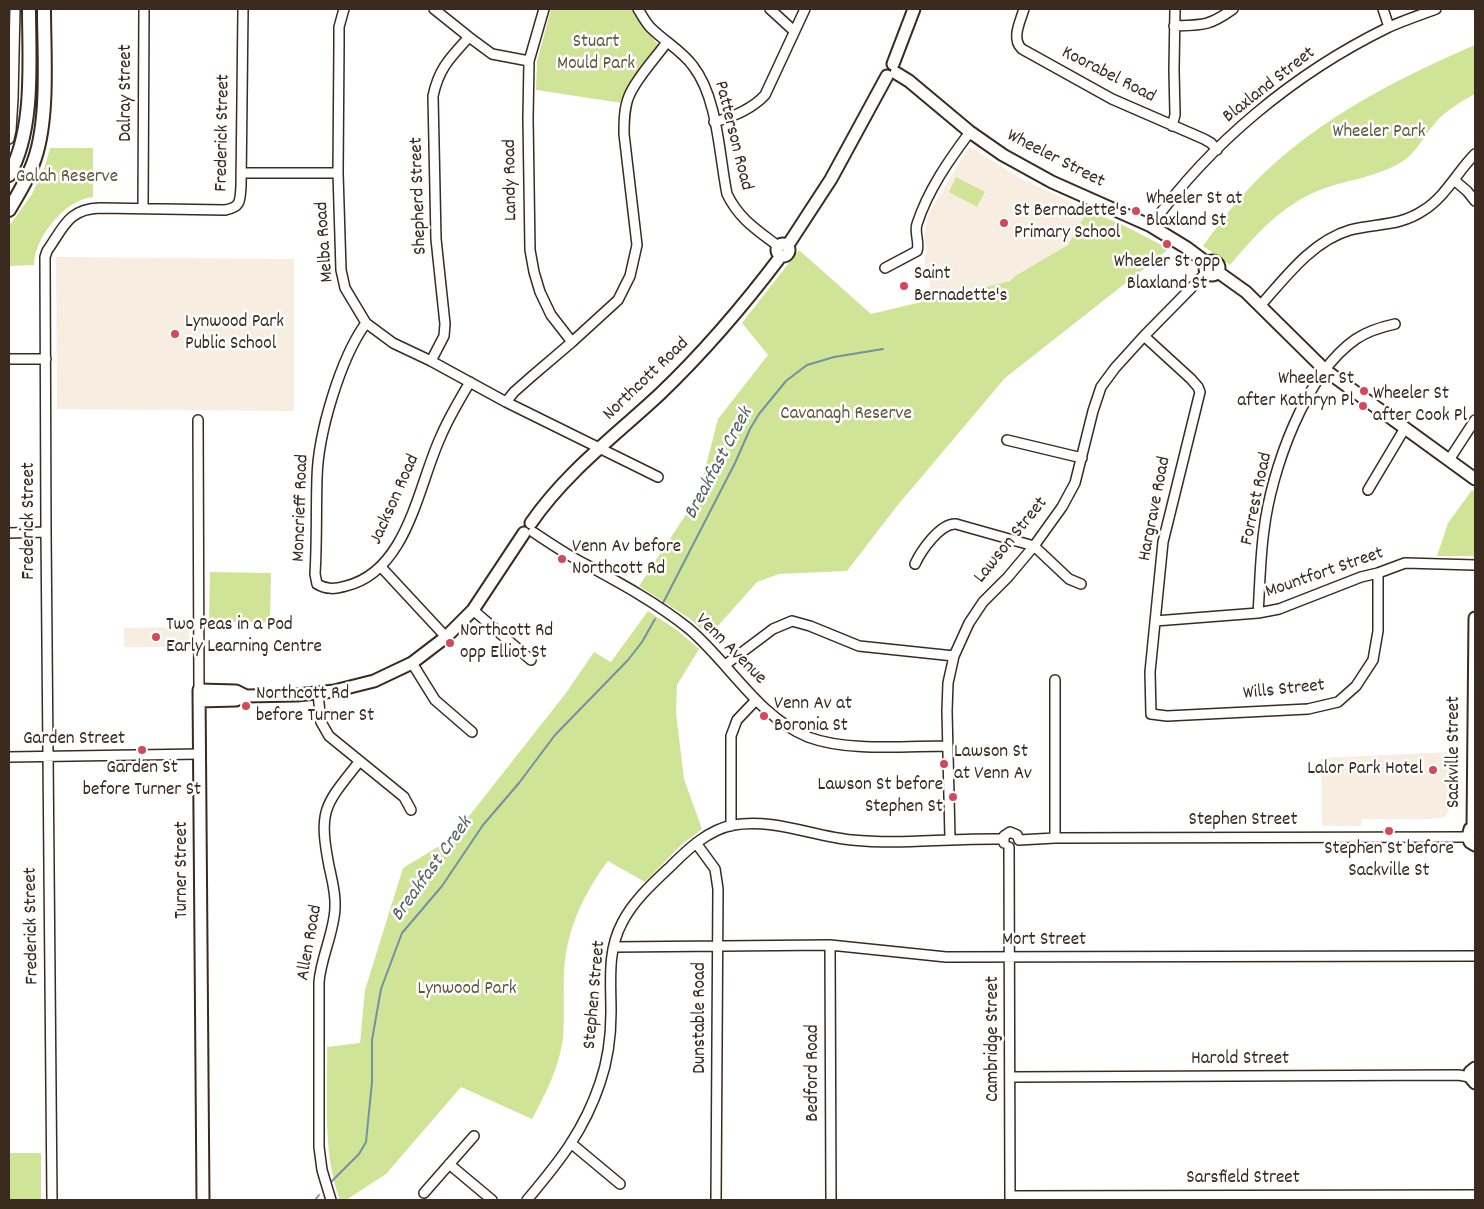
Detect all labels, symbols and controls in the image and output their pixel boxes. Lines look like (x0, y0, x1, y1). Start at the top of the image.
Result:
park label: Stuart Mould Park (557, 32, 635, 76)
street label: Koorabel Road (1057, 43, 1159, 109)
street label: Blaxland Street (1219, 43, 1321, 129)
street label: Dalray Street (116, 44, 138, 142)
street label: Frederick Street (212, 74, 236, 192)
street label: Patterson Road (707, 79, 757, 193)
park label: Wheeler Park (1333, 122, 1425, 144)
street label: Wheeler Street (1002, 126, 1108, 194)
street label: Shepherd Street (407, 137, 433, 255)
street label: Landy Road (500, 139, 524, 221)
park label: Galah Reserve (16, 167, 118, 189)
place label: Wheeler St at Blaxland St (1146, 189, 1242, 233)
street label: Melba Road (312, 201, 340, 283)
place label: St Bernadette's Primary School (1014, 201, 1127, 245)
marker: Wheeler St at Blaxland St (1130, 205, 1142, 217)
marker: St Bernadette's Primary School (998, 217, 1010, 229)
marker: Wheeler St opp Blaxland St (1161, 238, 1173, 250)
place label: Wheeler St opp Blaxland St (1114, 252, 1220, 296)
place label: Saint Bernadette's (914, 264, 1007, 308)
marker: Saint Bernadette's (898, 280, 910, 292)
place label: Lynwood Park Public School (185, 312, 284, 356)
marker: Lynwood Park Public School (169, 328, 181, 340)
street label: Northcott Road (599, 333, 695, 427)
place label: Wheeler St after Kathryn Pl (1237, 369, 1354, 413)
place label: Wheeler St after Cook Pl (1373, 384, 1467, 428)
marker: Wheeler St after Kathryn Pl (1358, 385, 1370, 397)
marker: Wheeler St after Cook Pl (1357, 400, 1369, 412)
water label: Breakfast Creek (680, 404, 760, 524)
park label: Cavanagh Reserve (780, 404, 912, 426)
street label: Jackson Road (366, 451, 426, 549)
street label: Forrest Road (1237, 451, 1279, 547)
street label: Moncrieff Road (289, 454, 315, 562)
street label: Hargrave Road (1135, 455, 1177, 563)
street label: Frederick Street (19, 462, 41, 580)
street label: Lawson Street (970, 493, 1054, 589)
place label: Venn Av before Northcott Rd (572, 537, 681, 581)
street label: Mountfort Street (1263, 543, 1387, 605)
marker: Venn Av before Northcott Rd (556, 553, 568, 565)
street label: Venn Avenue (690, 610, 770, 690)
place label: Two Peas in a Pod Early Learning Centre (166, 615, 322, 659)
place label: Northcott Rd opp Elliot St (460, 621, 553, 665)
marker: Two Peas in a Pod Early Learning Centre (150, 631, 162, 643)
marker: Northcott Rd opp Elliot St (444, 637, 456, 649)
street label: Wills Street (1242, 675, 1326, 707)
place label: Northcott Rd before Turner St (256, 684, 374, 728)
place label: Venn Av at Boronia St (774, 694, 852, 738)
street label: Sackville Street (1444, 696, 1466, 808)
marker: Northcott Rd before Turner St (240, 700, 252, 712)
marker: Venn Av at Boronia St (758, 710, 770, 722)
street label: Garden Street (23, 729, 125, 751)
place label: Lawson St at Venn Av (954, 742, 1032, 786)
marker: Garden St before Turner St (136, 744, 148, 756)
place label: Garden St before Turner St (83, 758, 201, 802)
marker: Lawson St at Venn Av (938, 758, 950, 770)
place label: Lalor Park Hotel (1307, 759, 1423, 781)
marker: Lalor Park Hotel (1427, 764, 1439, 776)
place label: Lawson St before Stephen St (818, 775, 943, 819)
marker: Lawson St before Stephen St (947, 791, 959, 803)
street label: Stephen Street (1189, 810, 1297, 832)
water label: Breakfast Creek (387, 813, 479, 927)
street label: Turner Street (172, 821, 194, 919)
marker: Stephen St before Sackville St (1383, 825, 1395, 837)
place label: Stephen St before Sackville St (1324, 839, 1454, 883)
street label: Frederick Street (21, 867, 45, 985)
street label: Allen Road (293, 903, 329, 983)
street label: Mort Street (1002, 930, 1086, 952)
street label: Stephen Street (580, 940, 612, 1050)
street label: Dunstable Road (690, 962, 712, 1074)
street label: Cambridge Street (983, 976, 1005, 1102)
park label: Lynwood Park (417, 979, 517, 1001)
street label: Bedford Road (803, 1024, 825, 1122)
street label: Harold Street (1191, 1049, 1289, 1071)
street label: Sarsfield Street (1186, 1168, 1300, 1190)

